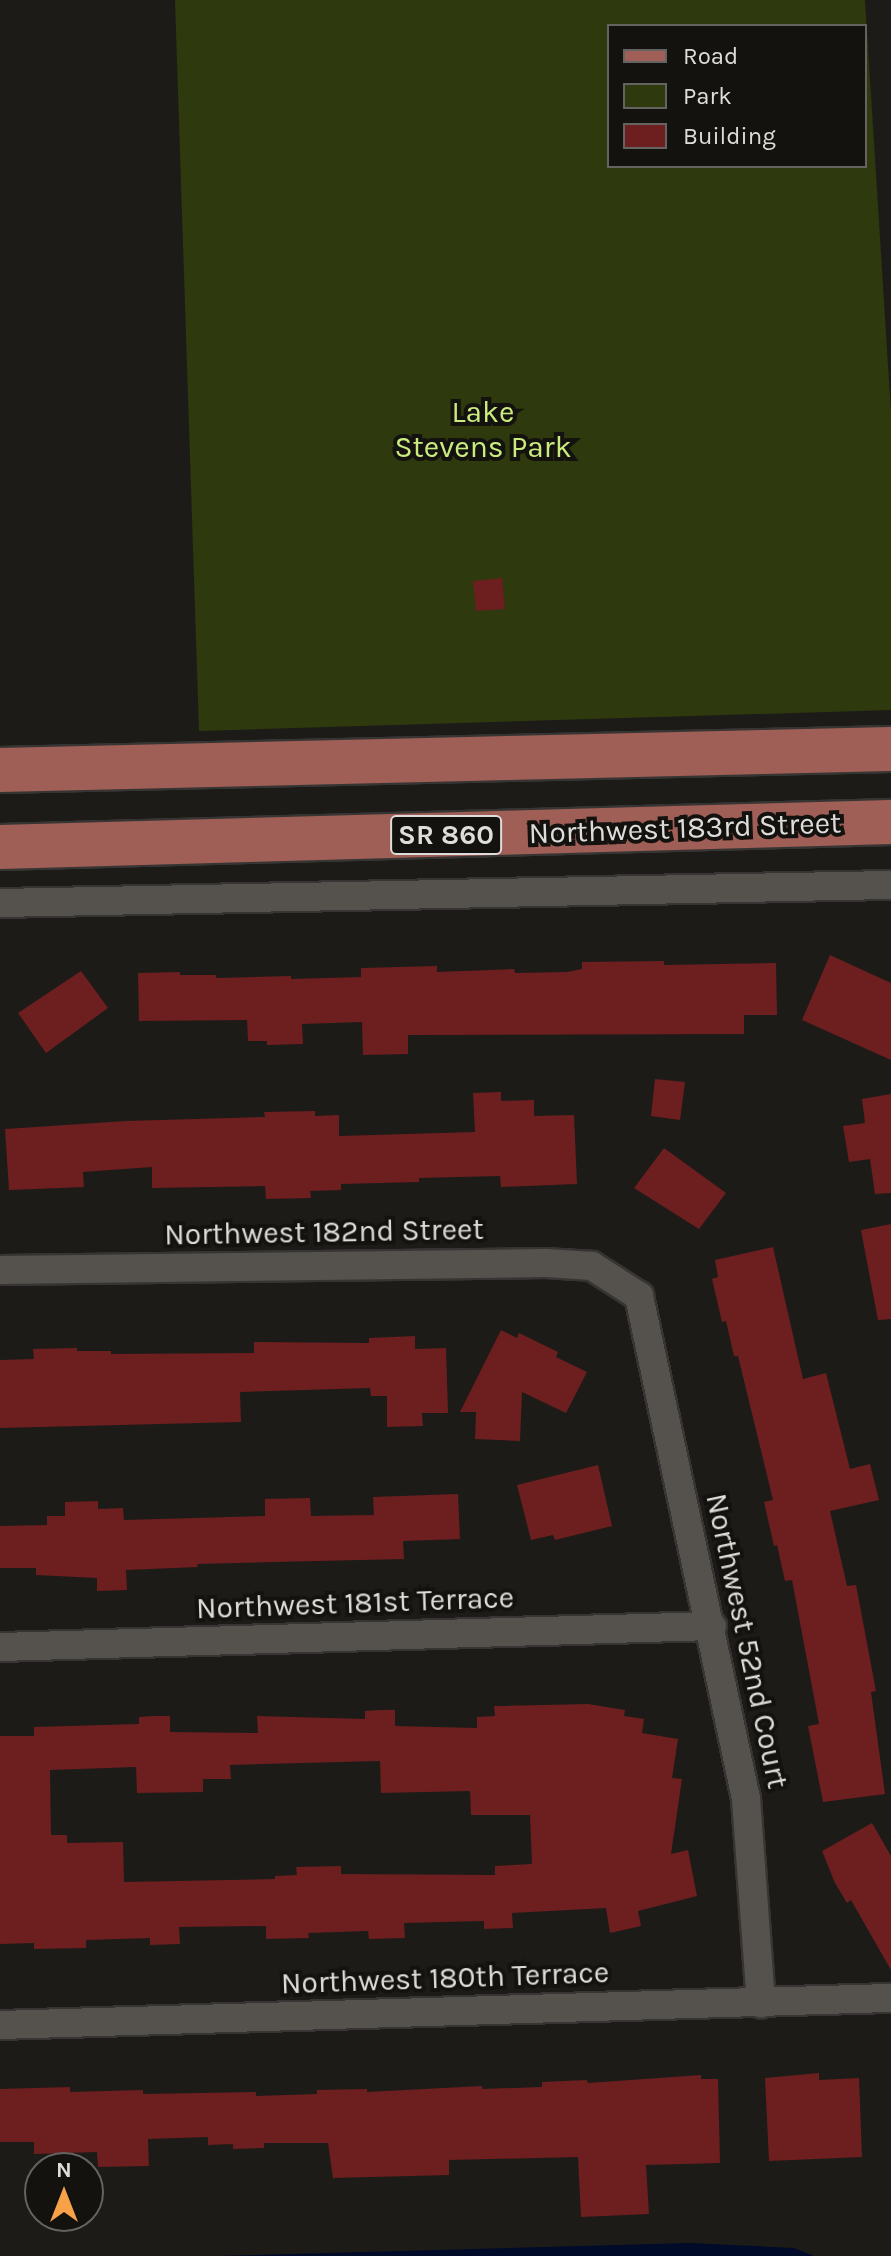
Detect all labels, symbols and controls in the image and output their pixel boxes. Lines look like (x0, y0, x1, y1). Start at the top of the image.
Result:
legend (607, 24, 867, 168)
text: Road (683, 42, 738, 70)
text: Park (683, 82, 732, 110)
text: Building (683, 122, 776, 150)
park label: Lake Stevens Park (394, 394, 572, 464)
street label: Northwest 183rd Street (528, 805, 842, 851)
road number: SR 860 (390, 811, 502, 859)
street label: Northwest 182nd Street (164, 1211, 484, 1253)
street label: Northwest 52nd Court (698, 1490, 796, 1792)
street label: Northwest 181st Terrace (195, 1579, 515, 1627)
street label: Northwest 180th Terrace (280, 1954, 610, 2002)
north arrow (24, 2152, 104, 2232)
text: N (56, 2157, 72, 2183)

